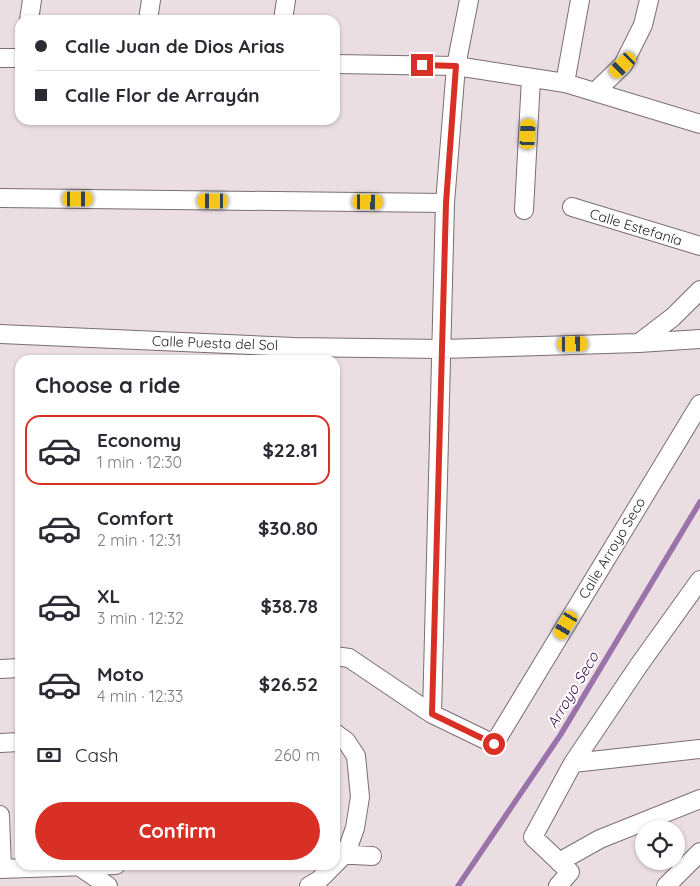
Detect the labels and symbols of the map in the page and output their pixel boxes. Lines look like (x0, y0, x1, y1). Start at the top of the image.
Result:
car (606, 49, 639, 81)
route end (411, 54, 433, 76)
car (519, 119, 536, 149)
car (63, 192, 93, 207)
car (198, 194, 228, 209)
car (352, 194, 383, 210)
street label: Calle Estefanía (588, 204, 684, 250)
street label: Calle Puesta del Sol (152, 332, 278, 354)
car (557, 336, 588, 352)
street label: Calle Arroyo Seco (575, 494, 649, 602)
car (551, 608, 580, 642)
water label: Arroyo Seco (542, 647, 603, 731)
route start (483, 733, 505, 755)

